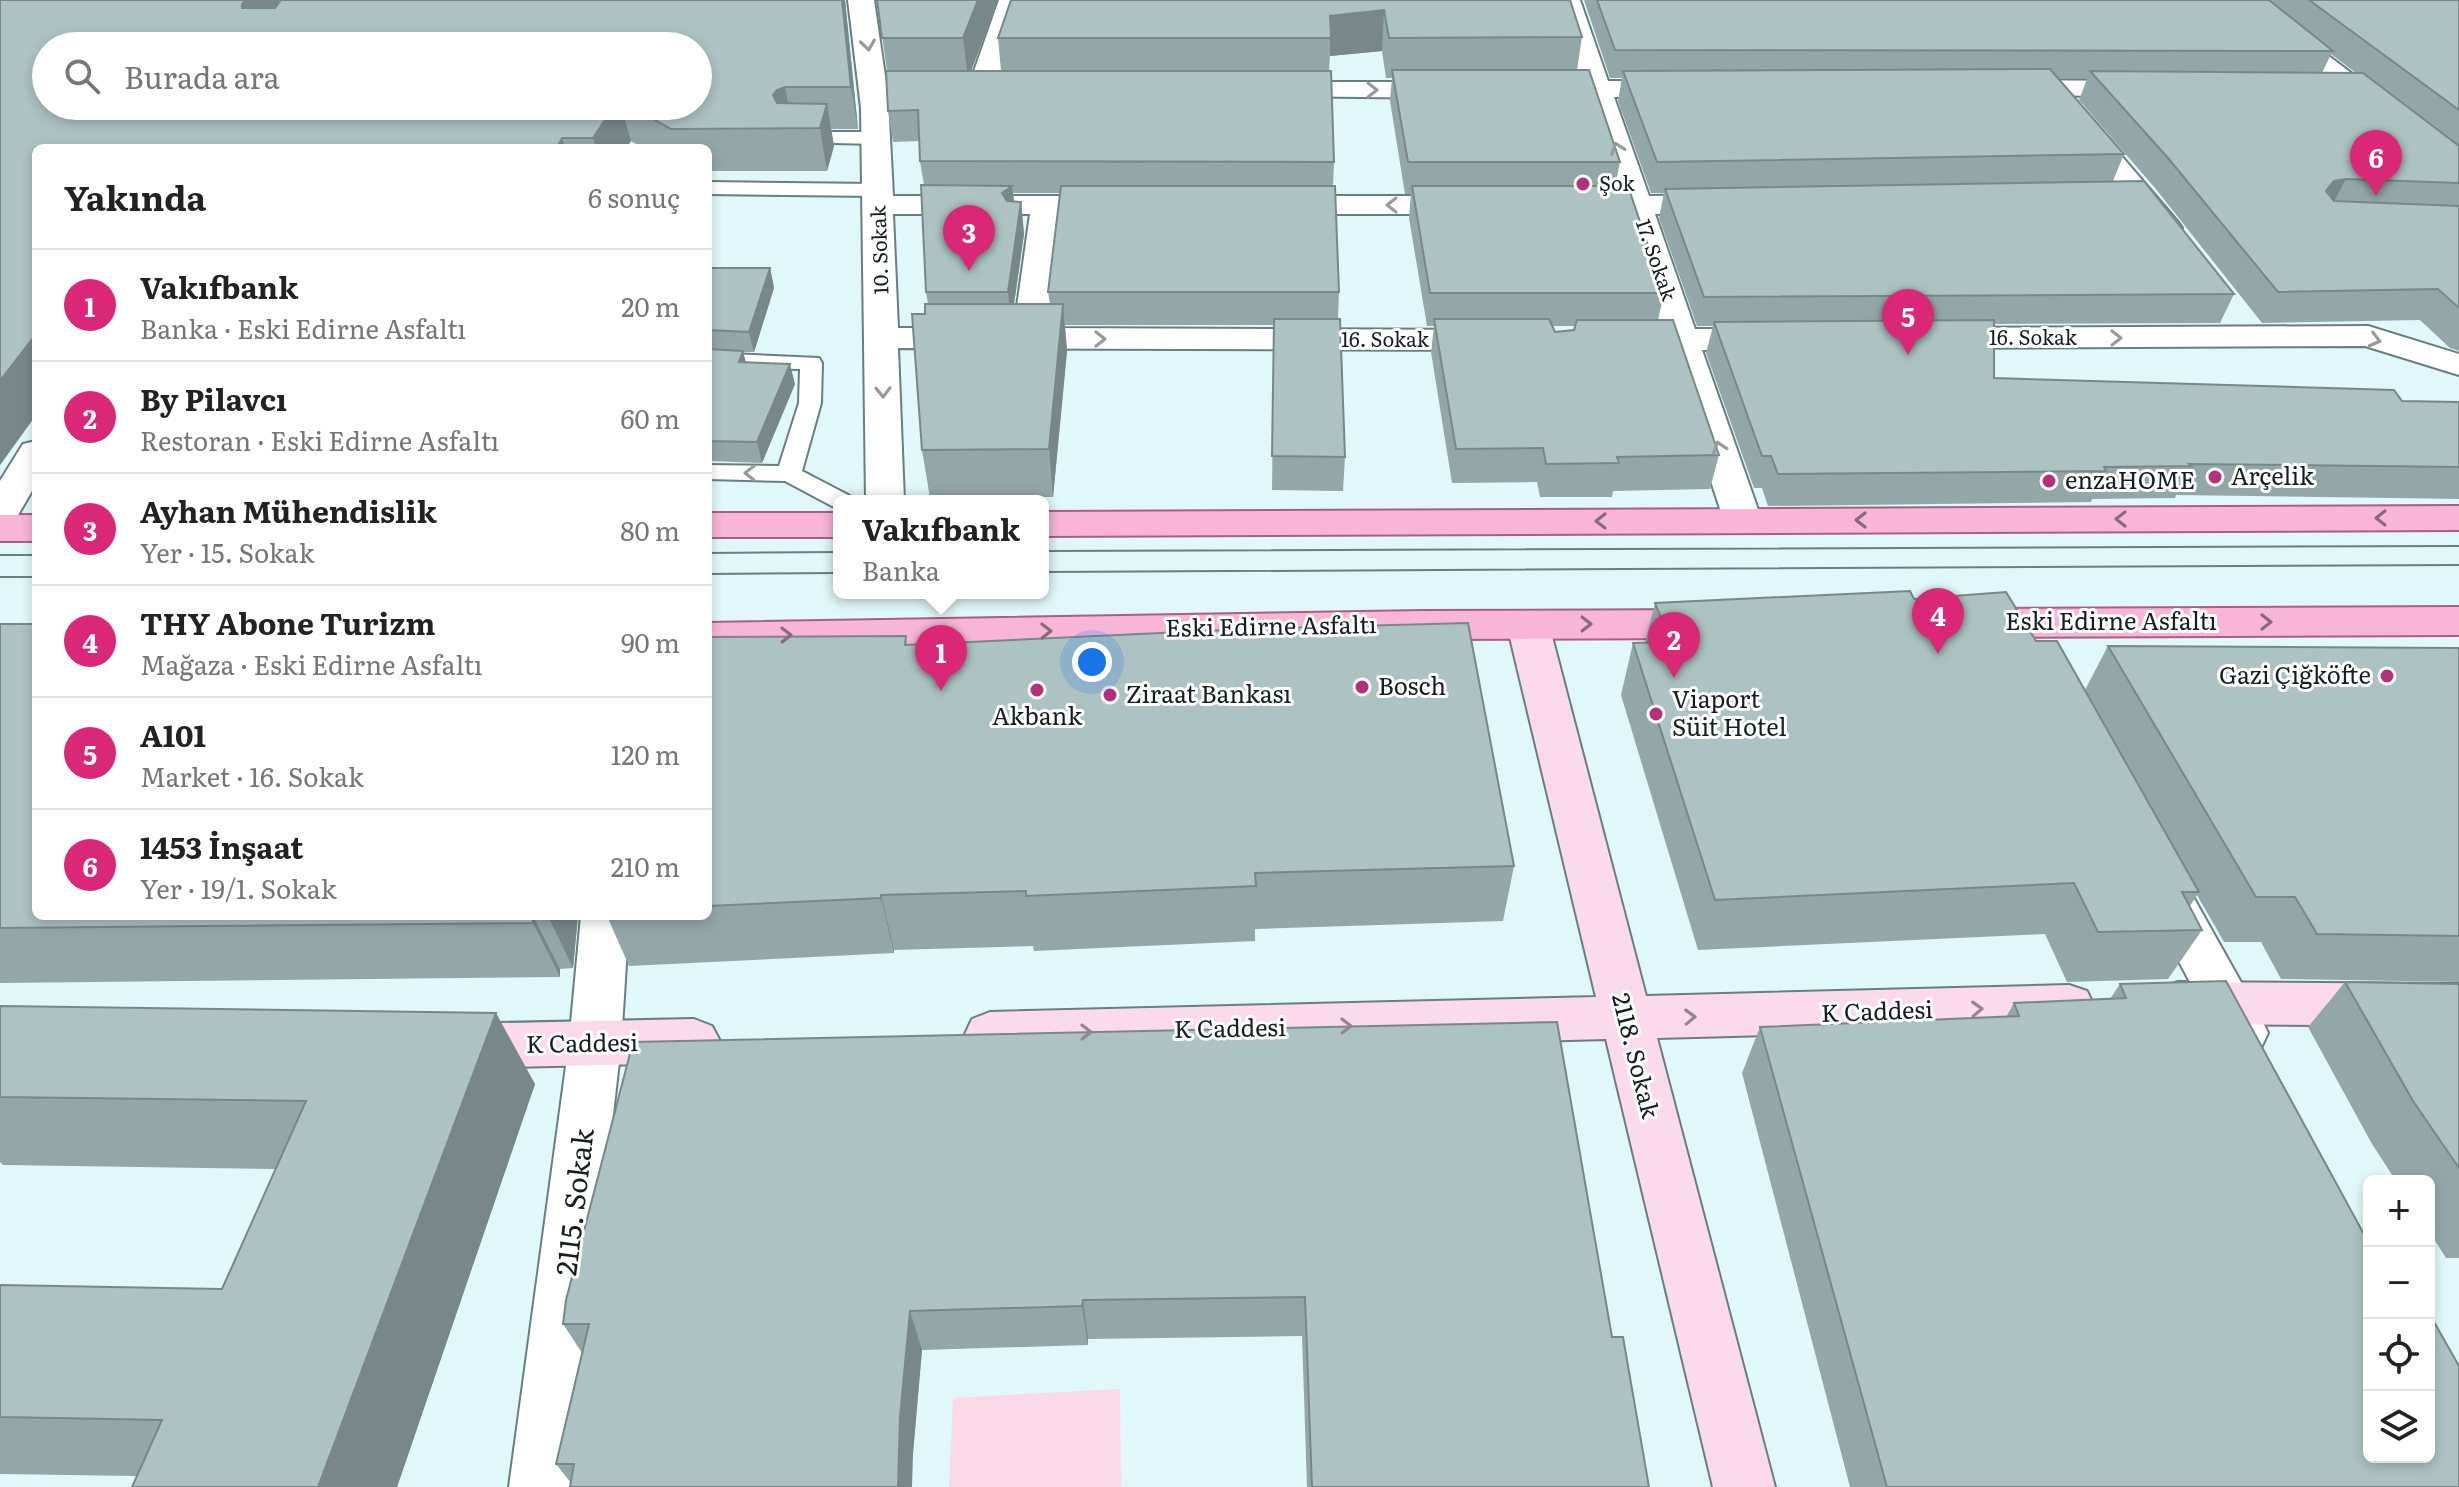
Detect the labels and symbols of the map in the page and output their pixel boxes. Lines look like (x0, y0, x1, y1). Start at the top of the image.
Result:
one-way arrow (859, 38, 876, 52)
one-way arrow (1366, 81, 1379, 99)
pin: 6 (2350, 130, 2402, 196)
one-way arrow (1610, 141, 1626, 155)
place label: Şok (1599, 167, 1635, 197)
marker: Şok (1574, 175, 1592, 193)
one-way arrow (1385, 196, 1398, 214)
street label: 10. Sokak (861, 204, 895, 295)
pin: 3 (943, 205, 995, 271)
street label: 17. Sokak (1630, 214, 1686, 305)
pin: 5 (1882, 289, 1934, 355)
street label: 16. Sokak (1989, 321, 2078, 351)
street label: 16. Sokak (1341, 323, 1430, 353)
one-way arrow (2110, 329, 2123, 347)
one-way arrow (1094, 330, 1107, 348)
one-way arrow (2368, 330, 2382, 347)
one-way arrow (874, 386, 892, 399)
one-way arrow (1712, 440, 1728, 454)
place label: Arçelik (2231, 457, 2314, 492)
place label: enzaHOME (2065, 461, 2195, 496)
one-way arrow (743, 464, 756, 482)
marker: Arçelik (2206, 468, 2224, 486)
marker: enzaHOME (2040, 472, 2058, 490)
one-way arrow (2374, 509, 2387, 527)
one-way arrow (2114, 510, 2127, 528)
one-way arrow (1854, 511, 1867, 529)
one-way arrow (1594, 512, 1607, 530)
pin: 4 (1912, 588, 1964, 654)
street label: Eski Edirne Asfaltı (2005, 602, 2217, 637)
street label: Eski Edirne Asfaltı (1165, 605, 1377, 644)
pin: 2 (1648, 612, 1700, 678)
one-way arrow (2260, 613, 2273, 631)
one-way arrow (1580, 616, 1593, 633)
one-way arrow (1040, 622, 1053, 640)
pin: 1 (915, 625, 967, 691)
one-way arrow (780, 627, 793, 644)
your location (1072, 642, 1112, 682)
place label: Gazi Çiğköfte (2219, 656, 2371, 691)
place label: Bosch (1378, 667, 1446, 702)
marker: Gazi Çiğköfte (2378, 667, 2396, 685)
place label: Ziraat Bankası (1126, 675, 1291, 710)
marker: Bosch (1353, 678, 1371, 696)
place label: Viaport Süit Hotel (1672, 680, 1786, 743)
marker: Akbank (1028, 681, 1046, 699)
marker: Ziraat Bankası (1101, 686, 1119, 704)
place label: Akbank (992, 697, 1082, 732)
marker: Viaport Süit Hotel (1647, 705, 1665, 723)
street label: 2118. Sokak (1605, 989, 1670, 1122)
street label: K Caddesi (1820, 990, 1934, 1029)
one-way arrow (1972, 1000, 1984, 1017)
street label: K Caddesi (1174, 1008, 1286, 1045)
one-way arrow (1684, 1009, 1697, 1026)
one-way arrow (1340, 1017, 1353, 1035)
street label: K Caddesi (526, 1023, 638, 1060)
one-way arrow (1080, 1023, 1093, 1041)
street label: 2115. Sokak (543, 1125, 603, 1278)

